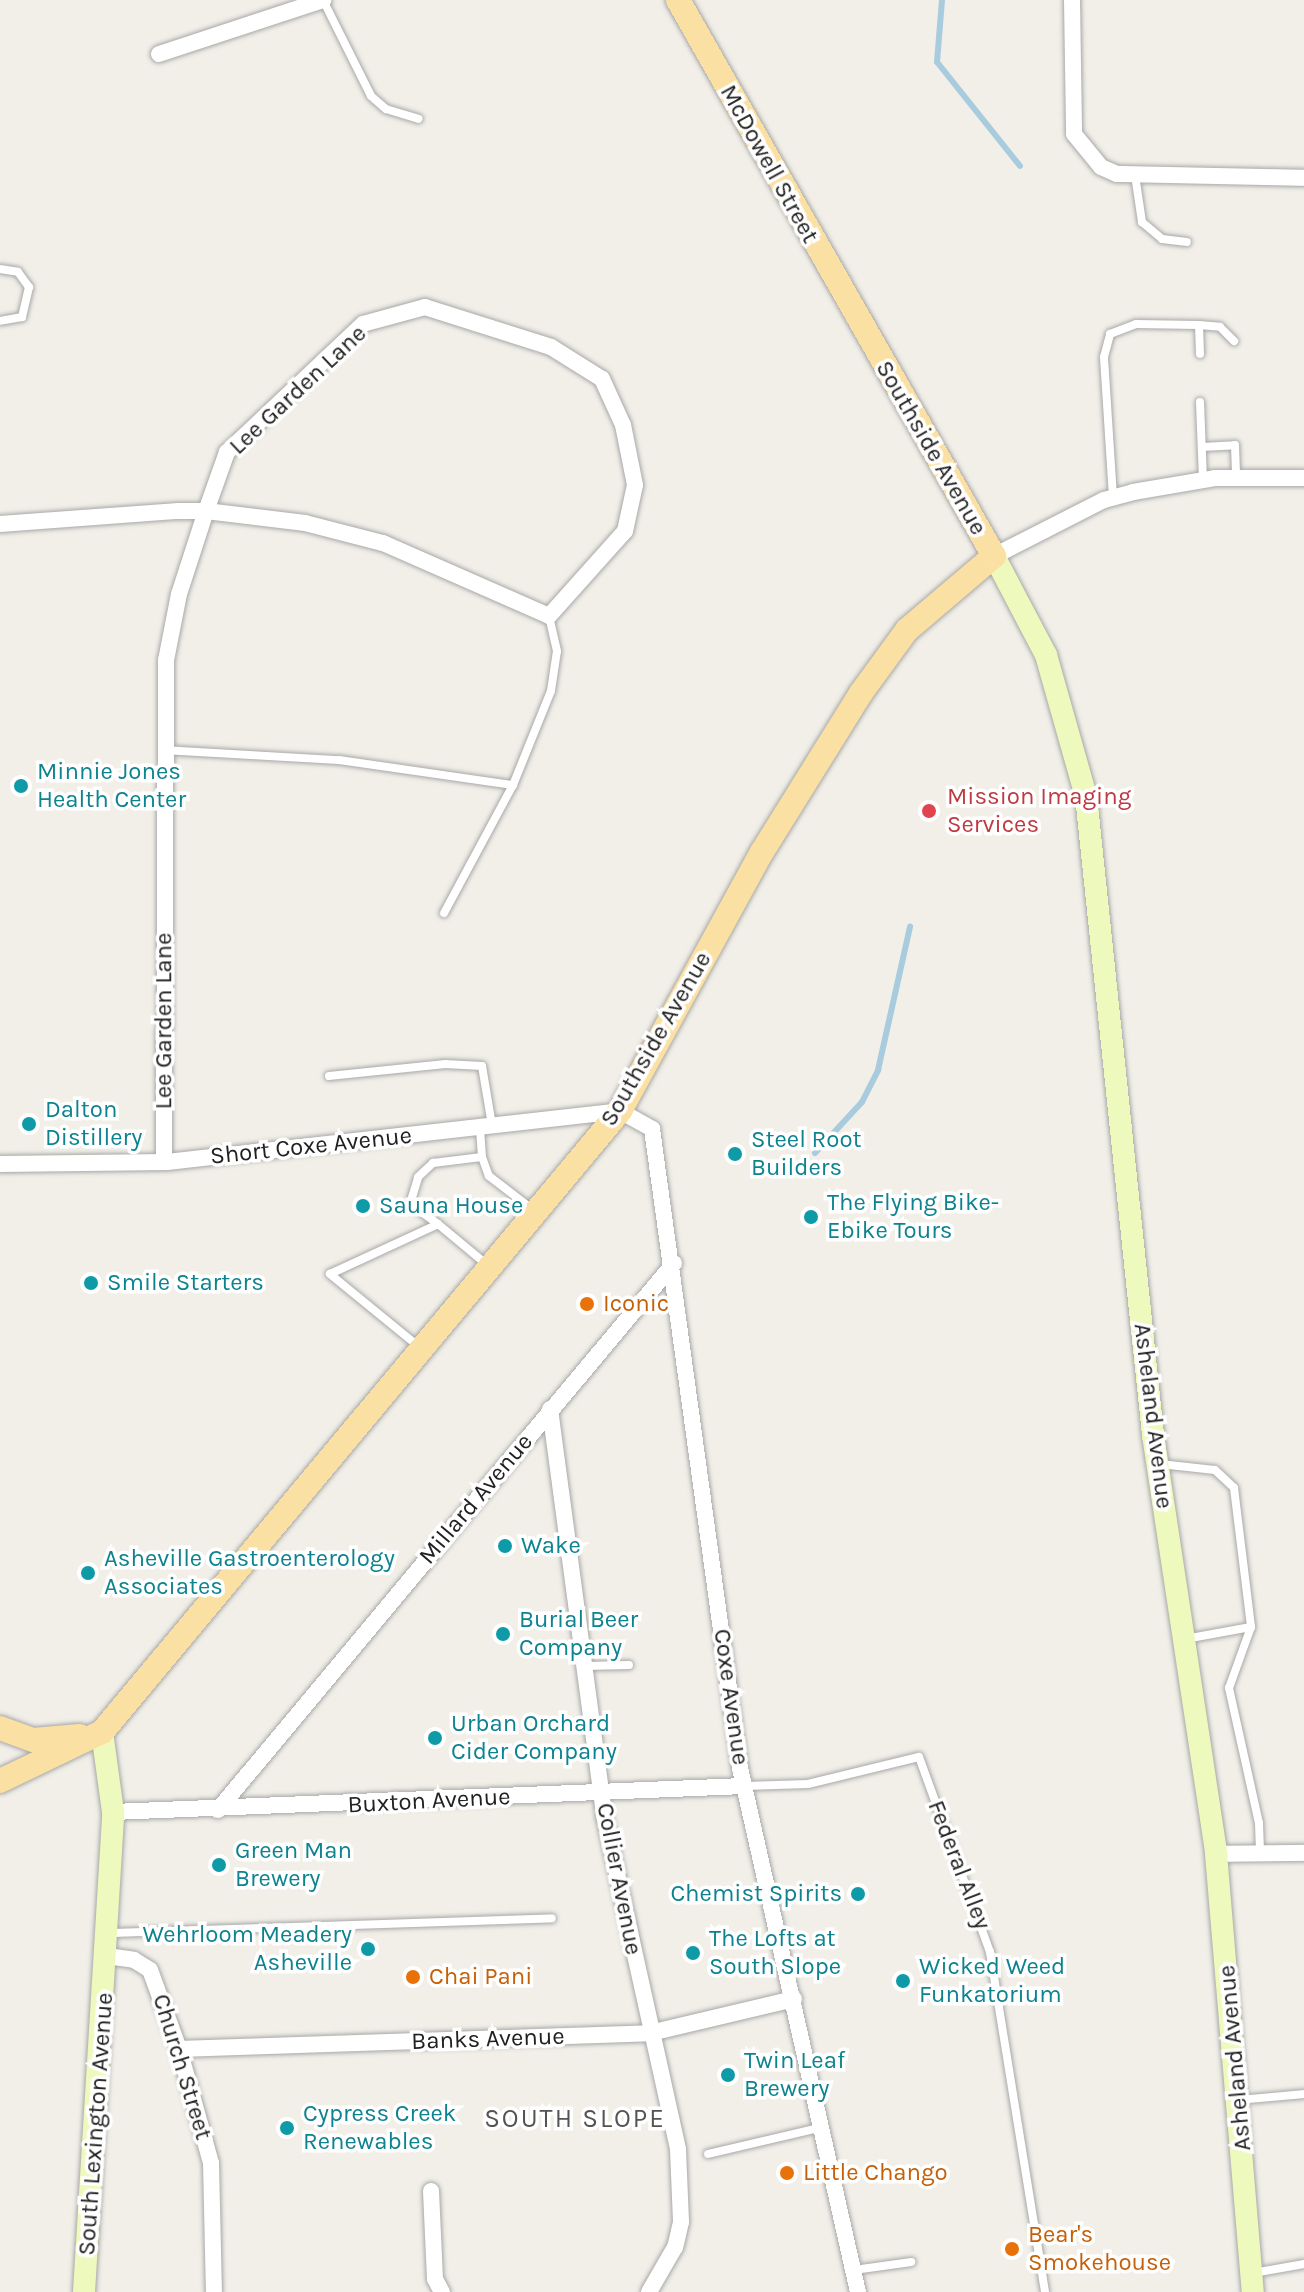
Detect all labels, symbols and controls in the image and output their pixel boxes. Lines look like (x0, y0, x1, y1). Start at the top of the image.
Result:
street label: McDowell Street (714, 80, 824, 248)
street label: Lee Garden Lane (223, 319, 373, 461)
street label: Southside Avenue (869, 356, 993, 540)
place label: Minnie Jones Health Center (37, 758, 186, 814)
marker: Minnie Jones Health Center (12, 777, 30, 795)
place label: Mission Imaging Services (947, 783, 1131, 839)
marker: Mission Imaging Services (918, 800, 940, 822)
street label: Lee Garden Lane (150, 933, 178, 1109)
street label: Southside Avenue (594, 947, 718, 1131)
place label: Dalton Distillery (45, 1096, 142, 1152)
marker: Dalton Distillery (20, 1115, 38, 1133)
street label: Short Coxe Avenue (209, 1121, 413, 1171)
place label: Steel Root Builders (751, 1126, 862, 1182)
marker: Steel Root Builders (726, 1145, 744, 1163)
place label: The Flying Bike- Ebike Tours (827, 1189, 999, 1245)
place label: Sauna House (379, 1192, 523, 1220)
marker: Sauna House (354, 1197, 372, 1215)
marker: The Flying Bike- Ebike Tours (802, 1208, 820, 1226)
place label: Smile Starters (107, 1269, 264, 1297)
marker: Smile Starters (82, 1274, 100, 1292)
place label: Iconic (603, 1290, 669, 1318)
marker: Iconic (578, 1295, 596, 1313)
street label: Asheland Avenue (1127, 1322, 1179, 1510)
street label: Millard Avenue (413, 1428, 539, 1570)
place label: Wake (521, 1532, 581, 1560)
marker: Wake (496, 1537, 514, 1555)
place label: Asheville Gastroenterology Associates (104, 1545, 395, 1601)
marker: Asheville Gastroenterology Associates (79, 1564, 97, 1582)
place label: Burial Beer Company (519, 1606, 638, 1662)
marker: Burial Beer Company (494, 1625, 512, 1643)
street label: Coxe Avenue (707, 1627, 755, 1767)
place label: Urban Orchard Cider Company (451, 1710, 617, 1766)
marker: Urban Orchard Cider Company (426, 1729, 444, 1747)
street label: Buxton Avenue (347, 1782, 511, 1820)
street label: Federal Alley (921, 1796, 997, 1934)
street label: Collier Avenue (590, 1801, 648, 1957)
place label: Green Man Brewery (235, 1837, 352, 1893)
marker: Green Man Brewery (210, 1856, 228, 1874)
place label: Chemist Spirits (670, 1880, 842, 1908)
marker: Chemist Spirits (849, 1885, 867, 1903)
place label: Wehrloom Meadery Asheville (142, 1921, 352, 1977)
place label: The Lofts at South Slope (709, 1925, 841, 1981)
marker: Wehrloom Meadery Asheville (359, 1940, 377, 1958)
marker: The Lofts at South Slope (684, 1944, 702, 1962)
place label: Wicked Weed Funkatorium (919, 1953, 1065, 2009)
place label: Chai Pani (429, 1963, 532, 1991)
street label: Asheland Avenue (1213, 1964, 1257, 2152)
marker: Chai Pani (404, 1968, 422, 1986)
marker: Wicked Weed Funkatorium (894, 1972, 912, 1990)
street label: South Lexington Avenue (72, 1991, 120, 2257)
street label: Church Street (146, 1991, 218, 2143)
street label: Banks Avenue (411, 2022, 565, 2056)
place label: Twin Leaf Brewery (744, 2047, 845, 2103)
marker: Twin Leaf Brewery (719, 2066, 737, 2084)
place label: Cypress Creek Renewables (303, 2100, 456, 2156)
district label: SOUTH SLOPE (484, 2103, 666, 2135)
marker: Cypress Creek Renewables (278, 2119, 296, 2137)
place label: Little Chango (803, 2159, 948, 2187)
marker: Little Chango (778, 2164, 796, 2182)
place label: Bear's Smokehouse (1028, 2221, 1171, 2277)
marker: Bear's Smokehouse (1003, 2240, 1021, 2258)

